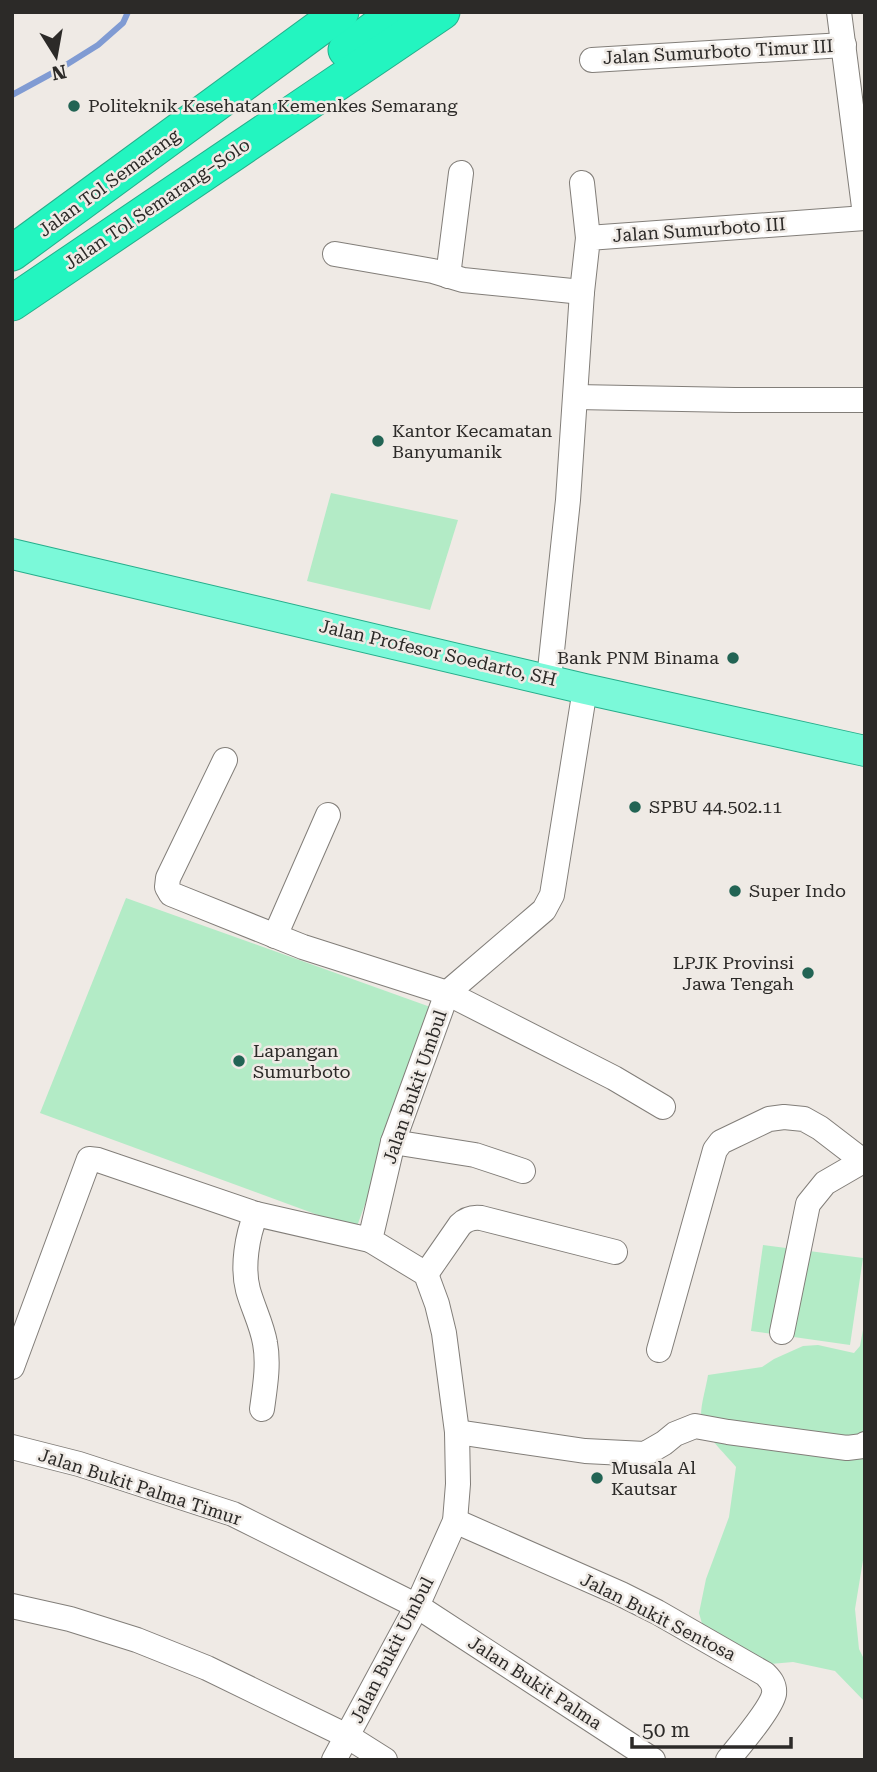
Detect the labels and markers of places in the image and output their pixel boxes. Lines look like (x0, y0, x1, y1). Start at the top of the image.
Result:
place label: Politeknik Kesehatan Kemenkes Semarang (88, 95, 458, 116)
marker: Politeknik Kesehatan Kemenkes Semarang (66, 98, 82, 114)
place label: Kantor Kecamatan Banyumanik (392, 420, 553, 462)
marker: Kantor Kecamatan Banyumanik (370, 433, 386, 449)
place label: Bank PNM Binama (557, 647, 719, 668)
marker: Bank PNM Binama (725, 650, 741, 666)
place label: SPBU 44.502.11 (649, 796, 782, 817)
marker: SPBU 44.502.11 (627, 799, 643, 815)
place label: Super Indo (749, 880, 846, 901)
marker: Super Indo (727, 883, 743, 899)
place label: LPJK Provinsi Jawa Tengah (673, 952, 794, 994)
marker: LPJK Provinsi Jawa Tengah (800, 965, 816, 981)
place label: Lapangan Sumurboto (253, 1040, 351, 1082)
marker: Lapangan Sumurboto (231, 1053, 247, 1069)
place label: Musala Al Kautsar (611, 1457, 696, 1499)
marker: Musala Al Kautsar (589, 1470, 605, 1486)

